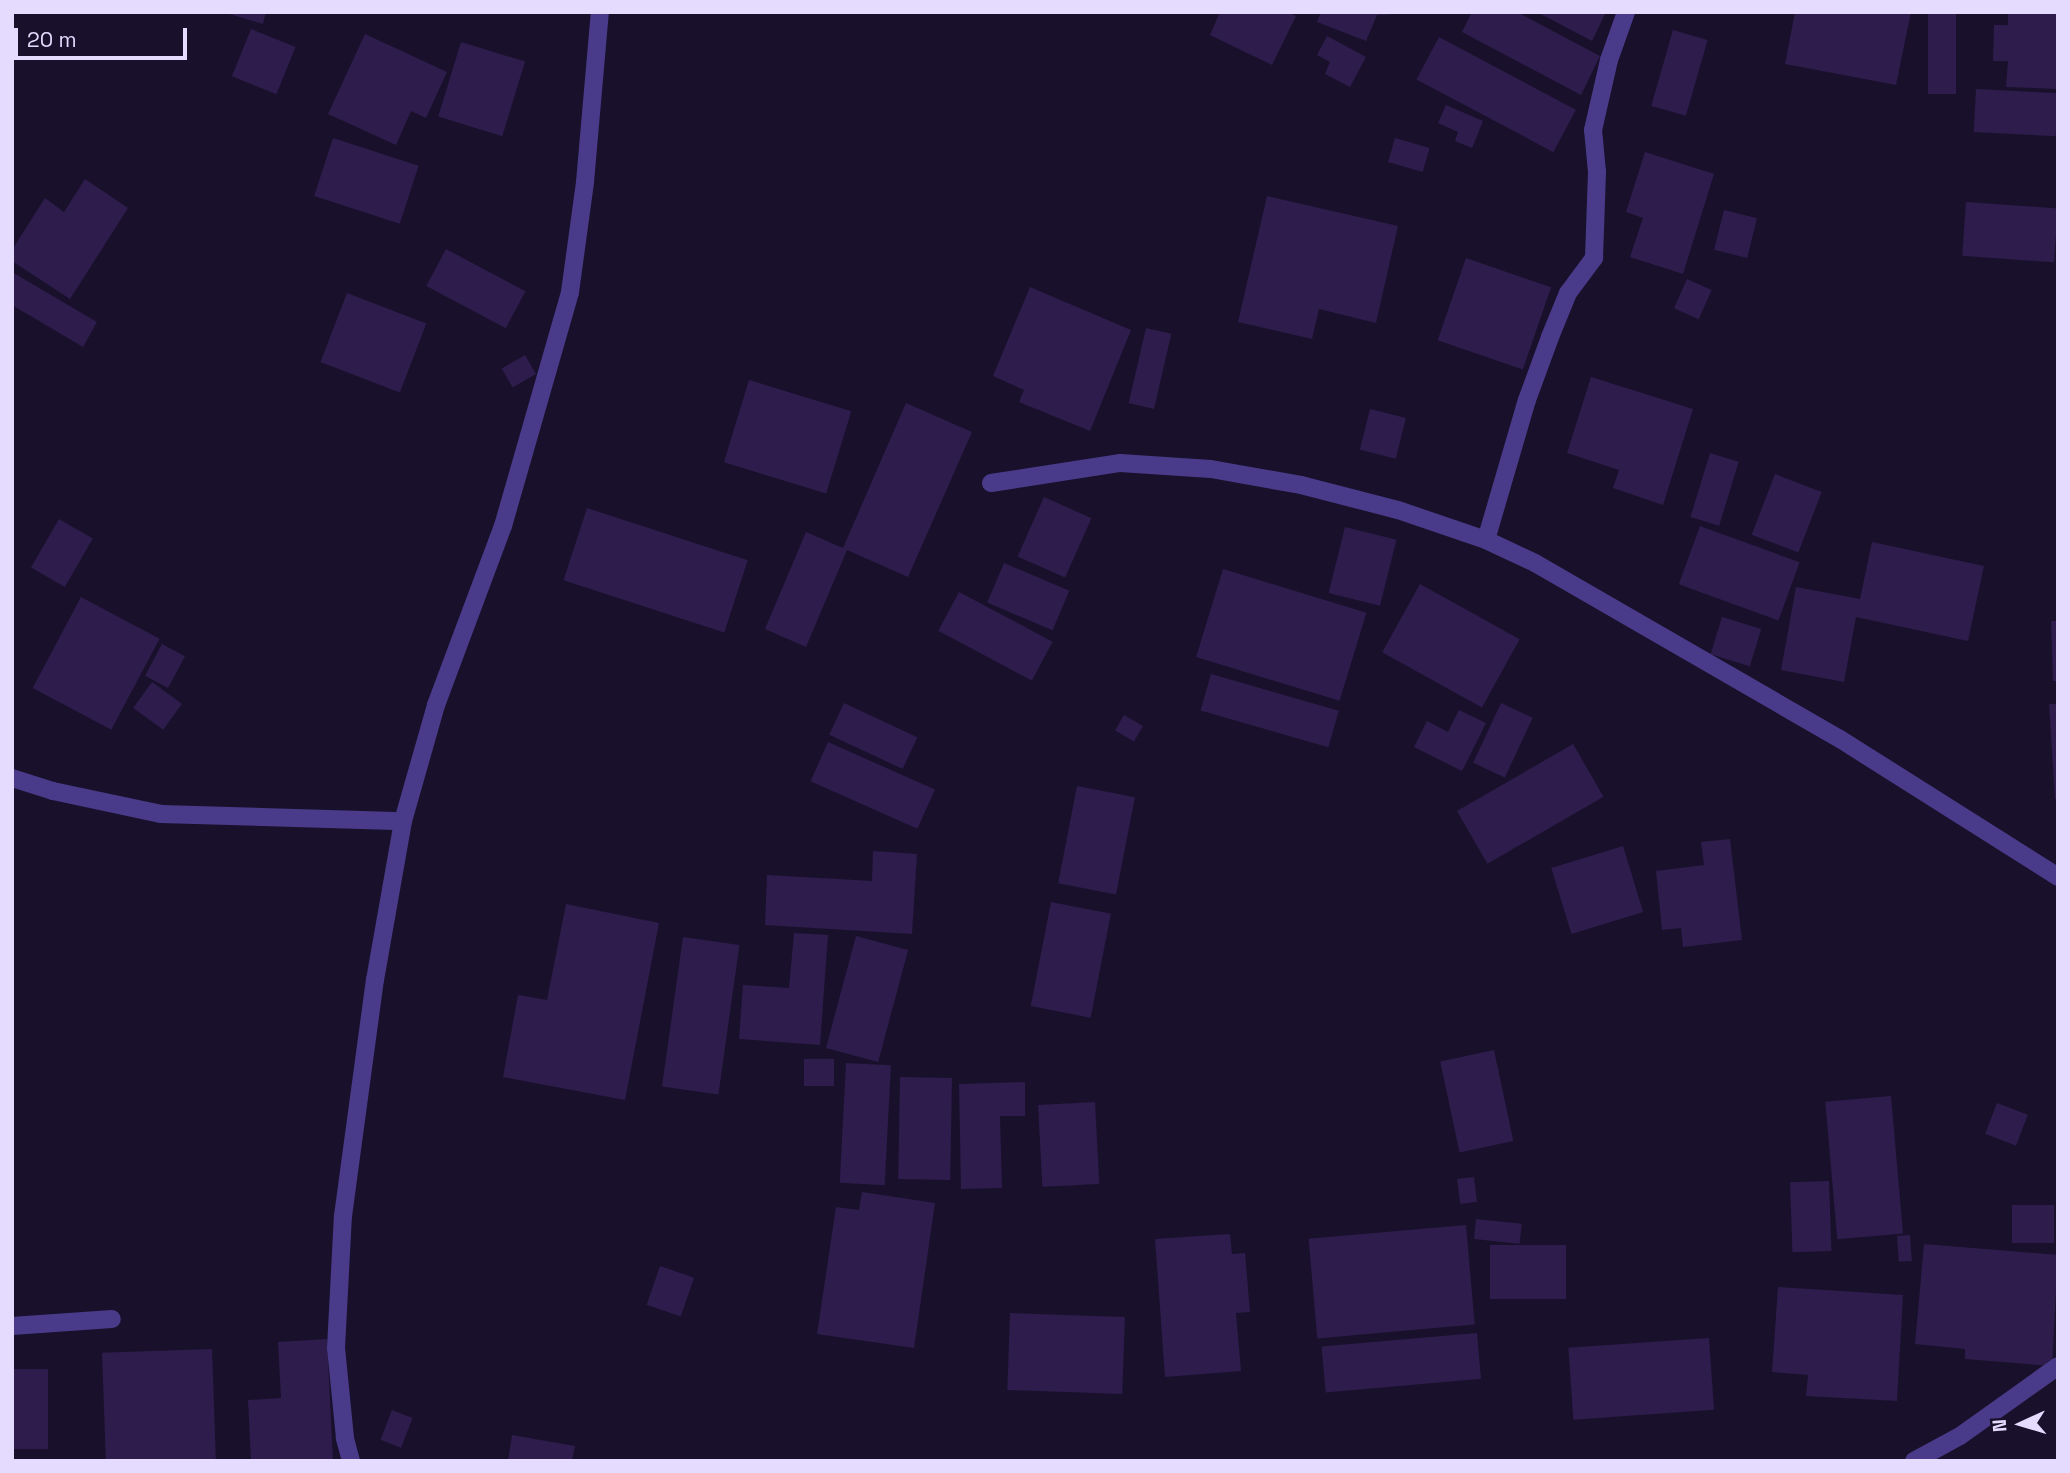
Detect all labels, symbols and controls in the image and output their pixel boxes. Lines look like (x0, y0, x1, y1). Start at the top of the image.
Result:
scale bar (18, 14, 191, 58)
text: 20 m (27, 26, 77, 53)
north arrow (1986, 1389, 2056, 1459)
text: N (1987, 1418, 2012, 1433)

